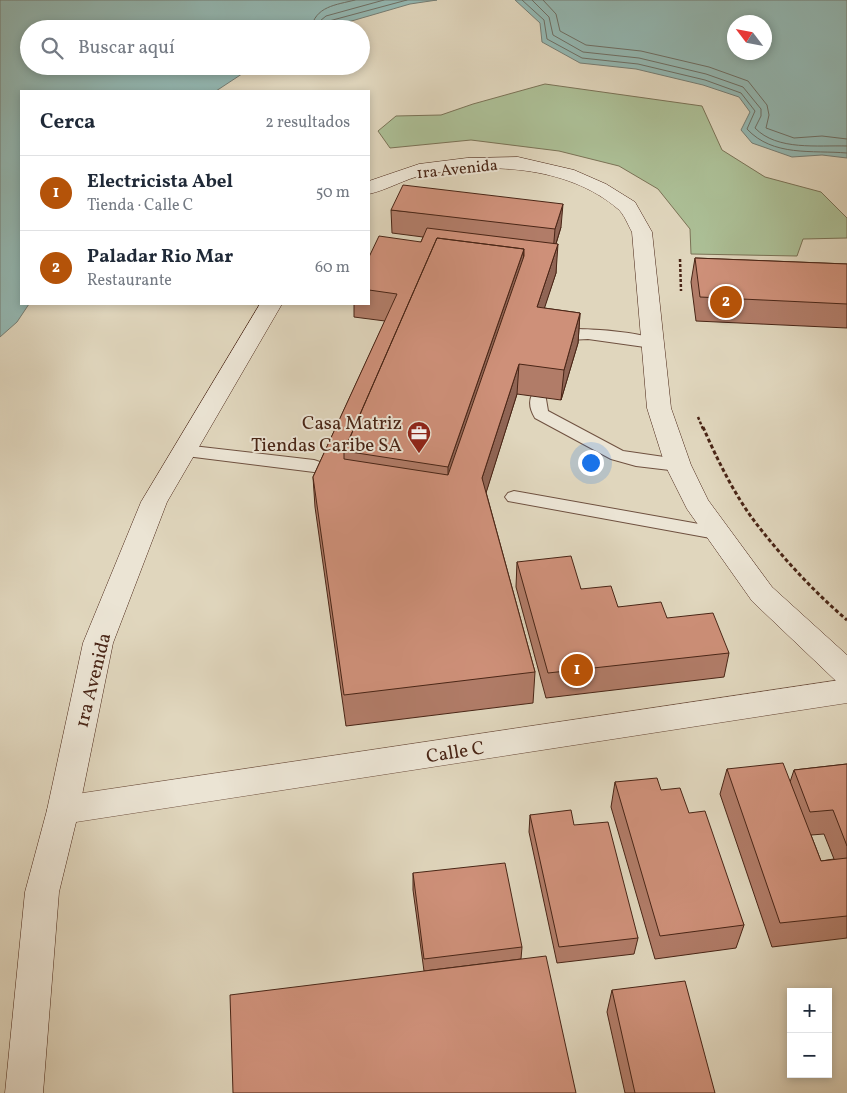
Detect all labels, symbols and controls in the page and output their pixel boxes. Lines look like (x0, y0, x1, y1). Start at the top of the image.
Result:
north arrow (727, 15, 772, 60)
search box (20, 20, 370, 75)
icon: search (38, 34, 66, 62)
text: Buscar aquí (78, 35, 175, 61)
text: Cerca (40, 108, 95, 137)
text: 2 resultados (265, 112, 350, 134)
street label: 1ra Avenida (415, 155, 499, 185)
text: Electricista Abel (87, 169, 233, 195)
text: 1 (53, 182, 59, 204)
text: 50 m (316, 182, 350, 204)
text: Tienda · Calle C (87, 195, 193, 217)
text: Paladar Rio Mar (87, 244, 233, 270)
text: 2 (52, 257, 60, 279)
text: 60 m (315, 257, 350, 279)
text: Restaurante (87, 270, 172, 292)
pin: 2 (710, 283, 742, 321)
place label: Casa Matriz Tiendas Caribe SA (251, 411, 402, 459)
office icon: Casa Matriz Tiendas Caribe SA (406, 420, 432, 454)
your location (578, 450, 604, 476)
street label: 1ra Avenida (70, 630, 118, 731)
pin: 1 (561, 651, 593, 689)
street label: Calle C (424, 736, 486, 770)
map controls (787, 988, 832, 1078)
button: + (787, 988, 832, 1033)
button: − (787, 1033, 832, 1078)

